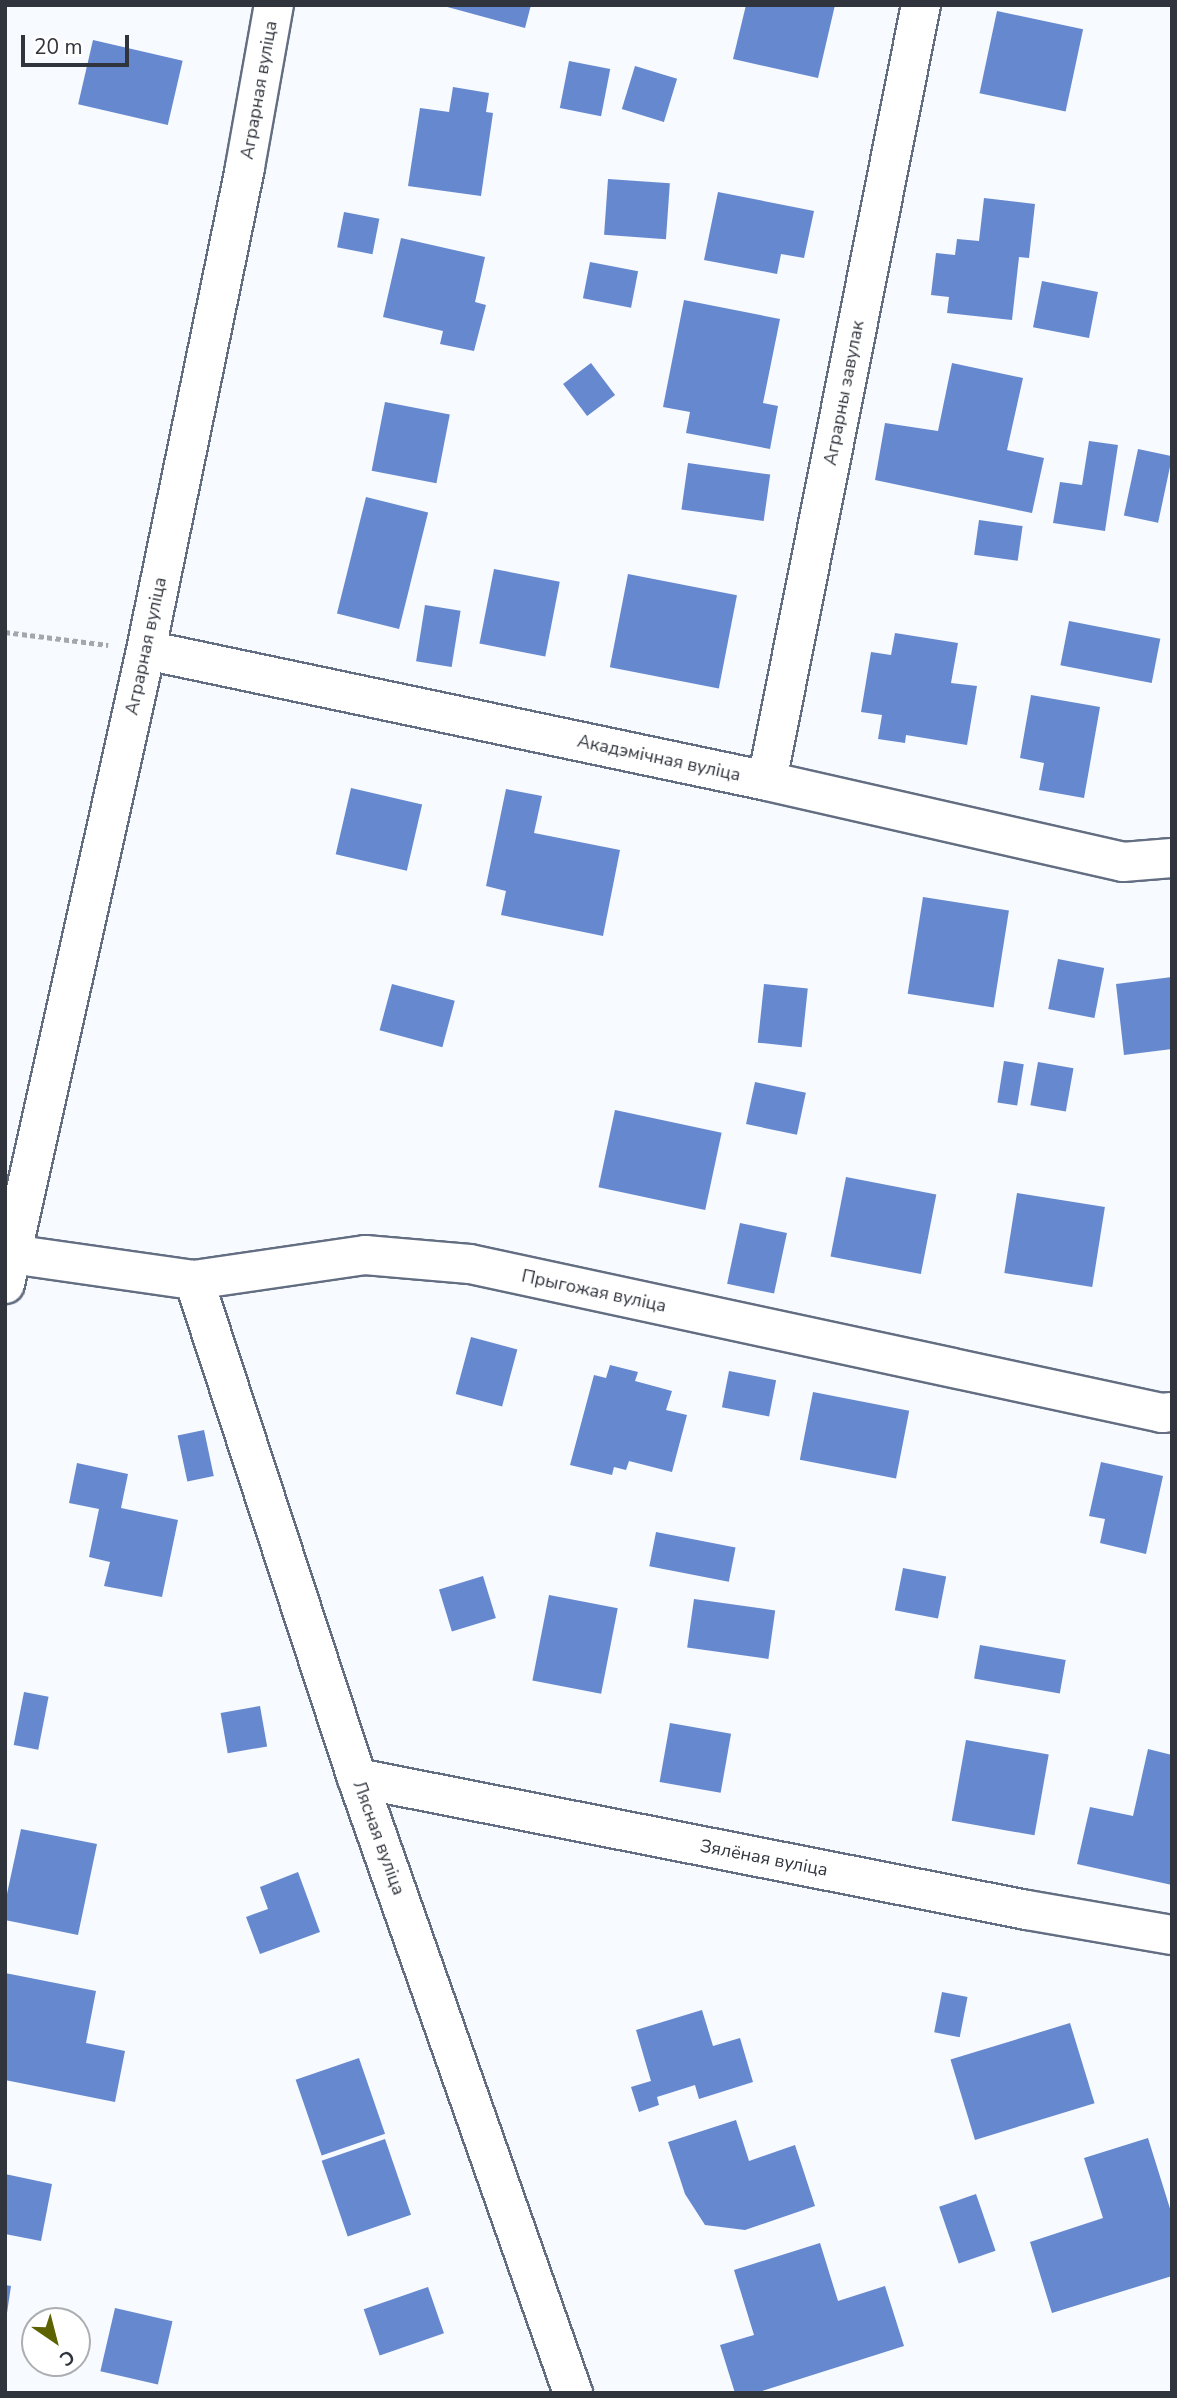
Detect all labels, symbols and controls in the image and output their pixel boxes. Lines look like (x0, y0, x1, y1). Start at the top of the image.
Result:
street label: Аграрная вуліца (236, 19, 282, 161)
scale bar (24, 21, 133, 65)
text: 20 m (34, 33, 83, 61)
street label: Аграрны завулак (819, 319, 869, 467)
street label: Аграрная вуліца (121, 575, 171, 717)
street label: Акадэмічная вуліца (575, 730, 743, 786)
street label: Прыгожая вуліца (520, 1265, 668, 1317)
street label: Лясная вуліца (348, 1778, 410, 1898)
street label: Зялёная вуліца (698, 1835, 830, 1881)
north arrow (21, 2307, 91, 2377)
text: С (54, 2343, 80, 2372)

